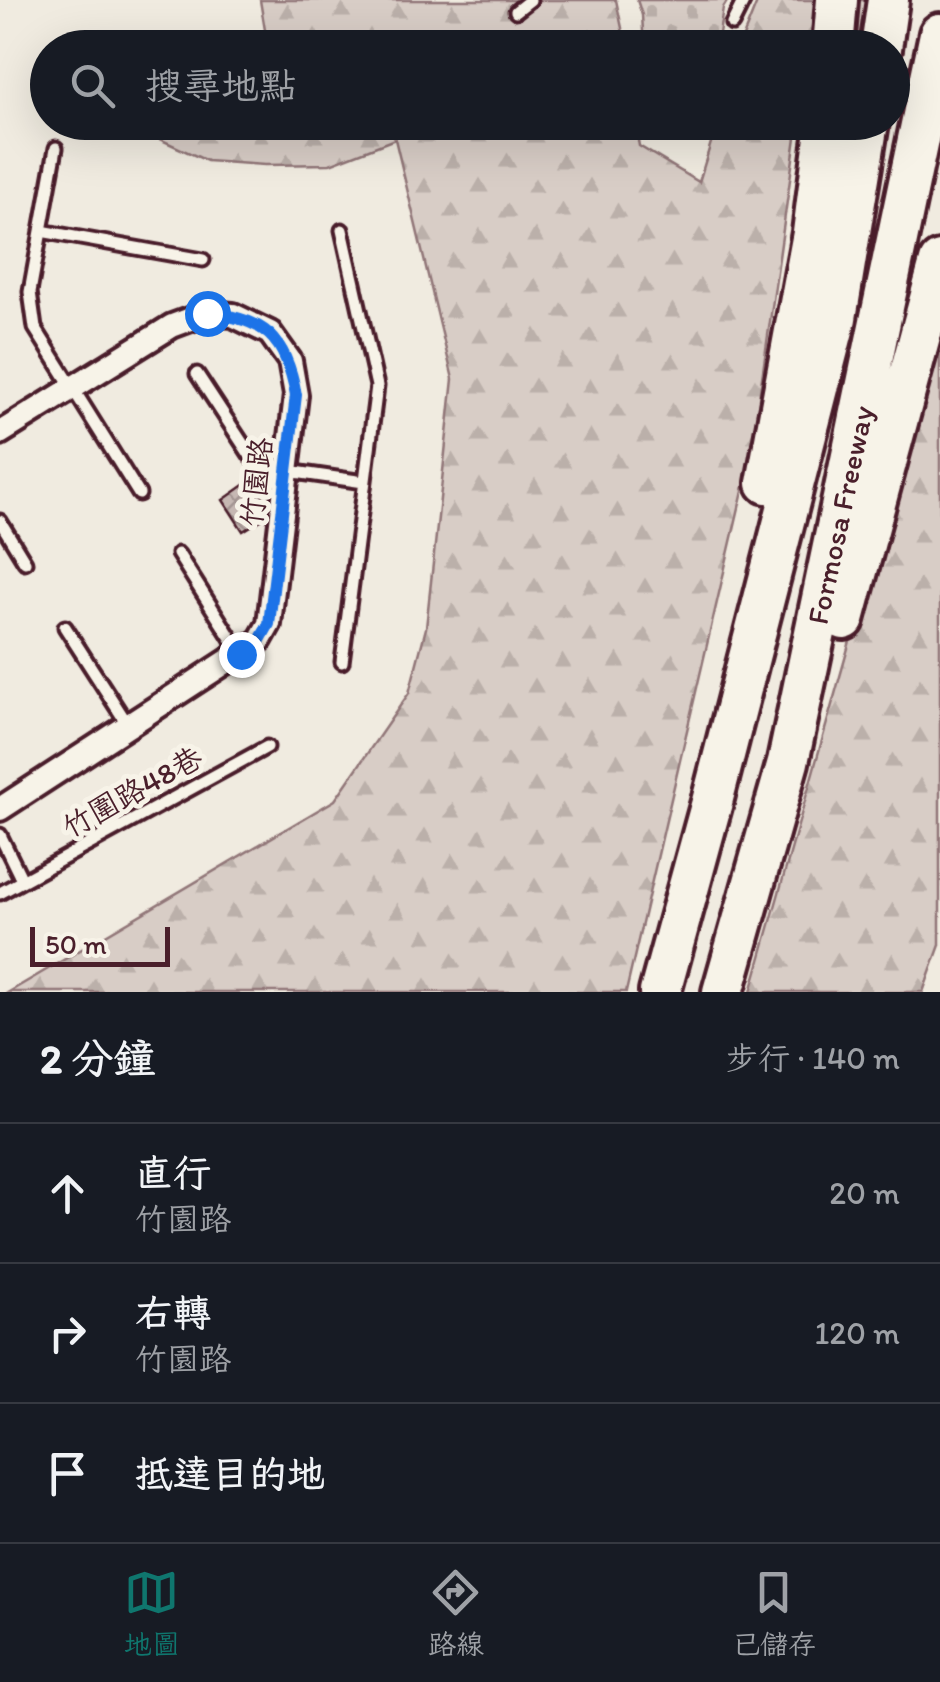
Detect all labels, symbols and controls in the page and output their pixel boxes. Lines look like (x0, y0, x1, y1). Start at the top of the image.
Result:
search box (30, 30, 910, 140)
icon: search (65, 58, 120, 113)
text: 搜尋地點 (145, 63, 297, 109)
route start (185, 291, 231, 337)
street label: Formosa Freeway (799, 402, 881, 628)
street label: 竹園路 (232, 435, 280, 529)
route end (219, 632, 265, 678)
street label: 竹圍路48巷 (55, 738, 209, 846)
scale bar (30, 922, 170, 966)
text: 50 m (45, 927, 107, 961)
text: 2 分鐘 (40, 1033, 156, 1084)
text: 步行 · 140 m (726, 1039, 900, 1077)
text: 直行 (135, 1150, 211, 1196)
icon: ahead (40, 1166, 95, 1221)
text: 20 m (829, 1174, 900, 1212)
text: 竹園路 (135, 1200, 231, 1238)
text: 右轉 (135, 1290, 211, 1336)
icon: right (40, 1306, 95, 1361)
text: 120 m (814, 1314, 900, 1352)
text: 竹園路 (135, 1340, 231, 1378)
icon: arrive (40, 1446, 95, 1501)
text: 抵達目的地 (135, 1451, 325, 1497)
tab: 地圖 (124, 1565, 180, 1662)
tab: 路線 (428, 1565, 484, 1662)
tab: 已儲存 (732, 1565, 816, 1662)

